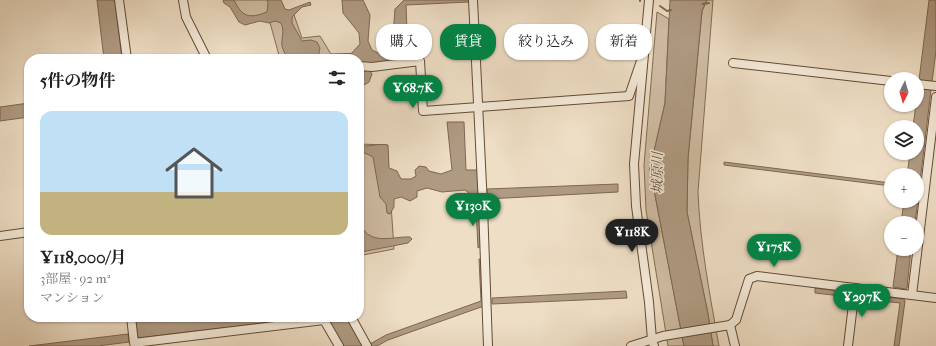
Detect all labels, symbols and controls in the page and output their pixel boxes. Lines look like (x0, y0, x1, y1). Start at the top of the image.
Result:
chip: 購入 (376, 24, 432, 60)
chip: 賃貸 (440, 24, 496, 60)
chip: 絞り込み (504, 24, 588, 60)
chip: 新着 (596, 24, 652, 60)
icon: filters (326, 67, 348, 89)
text: 5件の物件 (40, 70, 115, 90)
north arrow (884, 72, 924, 112)
map controls (884, 72, 924, 256)
pin: ¥68.7K (380, 75, 446, 109)
text: ¥68.7K (392, 80, 434, 95)
button: layers (884, 120, 924, 160)
icon: home (158, 137, 230, 209)
water label: 城原川 (649, 150, 666, 194)
button: + (884, 168, 924, 208)
pin: ¥130K (445, 193, 501, 227)
text: ¥130K (455, 198, 491, 213)
button: − (884, 216, 924, 256)
pin: ¥118K (604, 219, 660, 253)
text: ¥118K (614, 224, 650, 239)
pin: ¥175K (746, 234, 802, 268)
text: ¥175K (756, 239, 792, 254)
text: ¥118,000/月 (40, 247, 127, 267)
text: 3部屋 · 92 m² (40, 271, 110, 286)
pin: ¥297K (834, 284, 890, 318)
text: ¥297K (842, 289, 882, 304)
text: マンション (40, 290, 104, 305)

